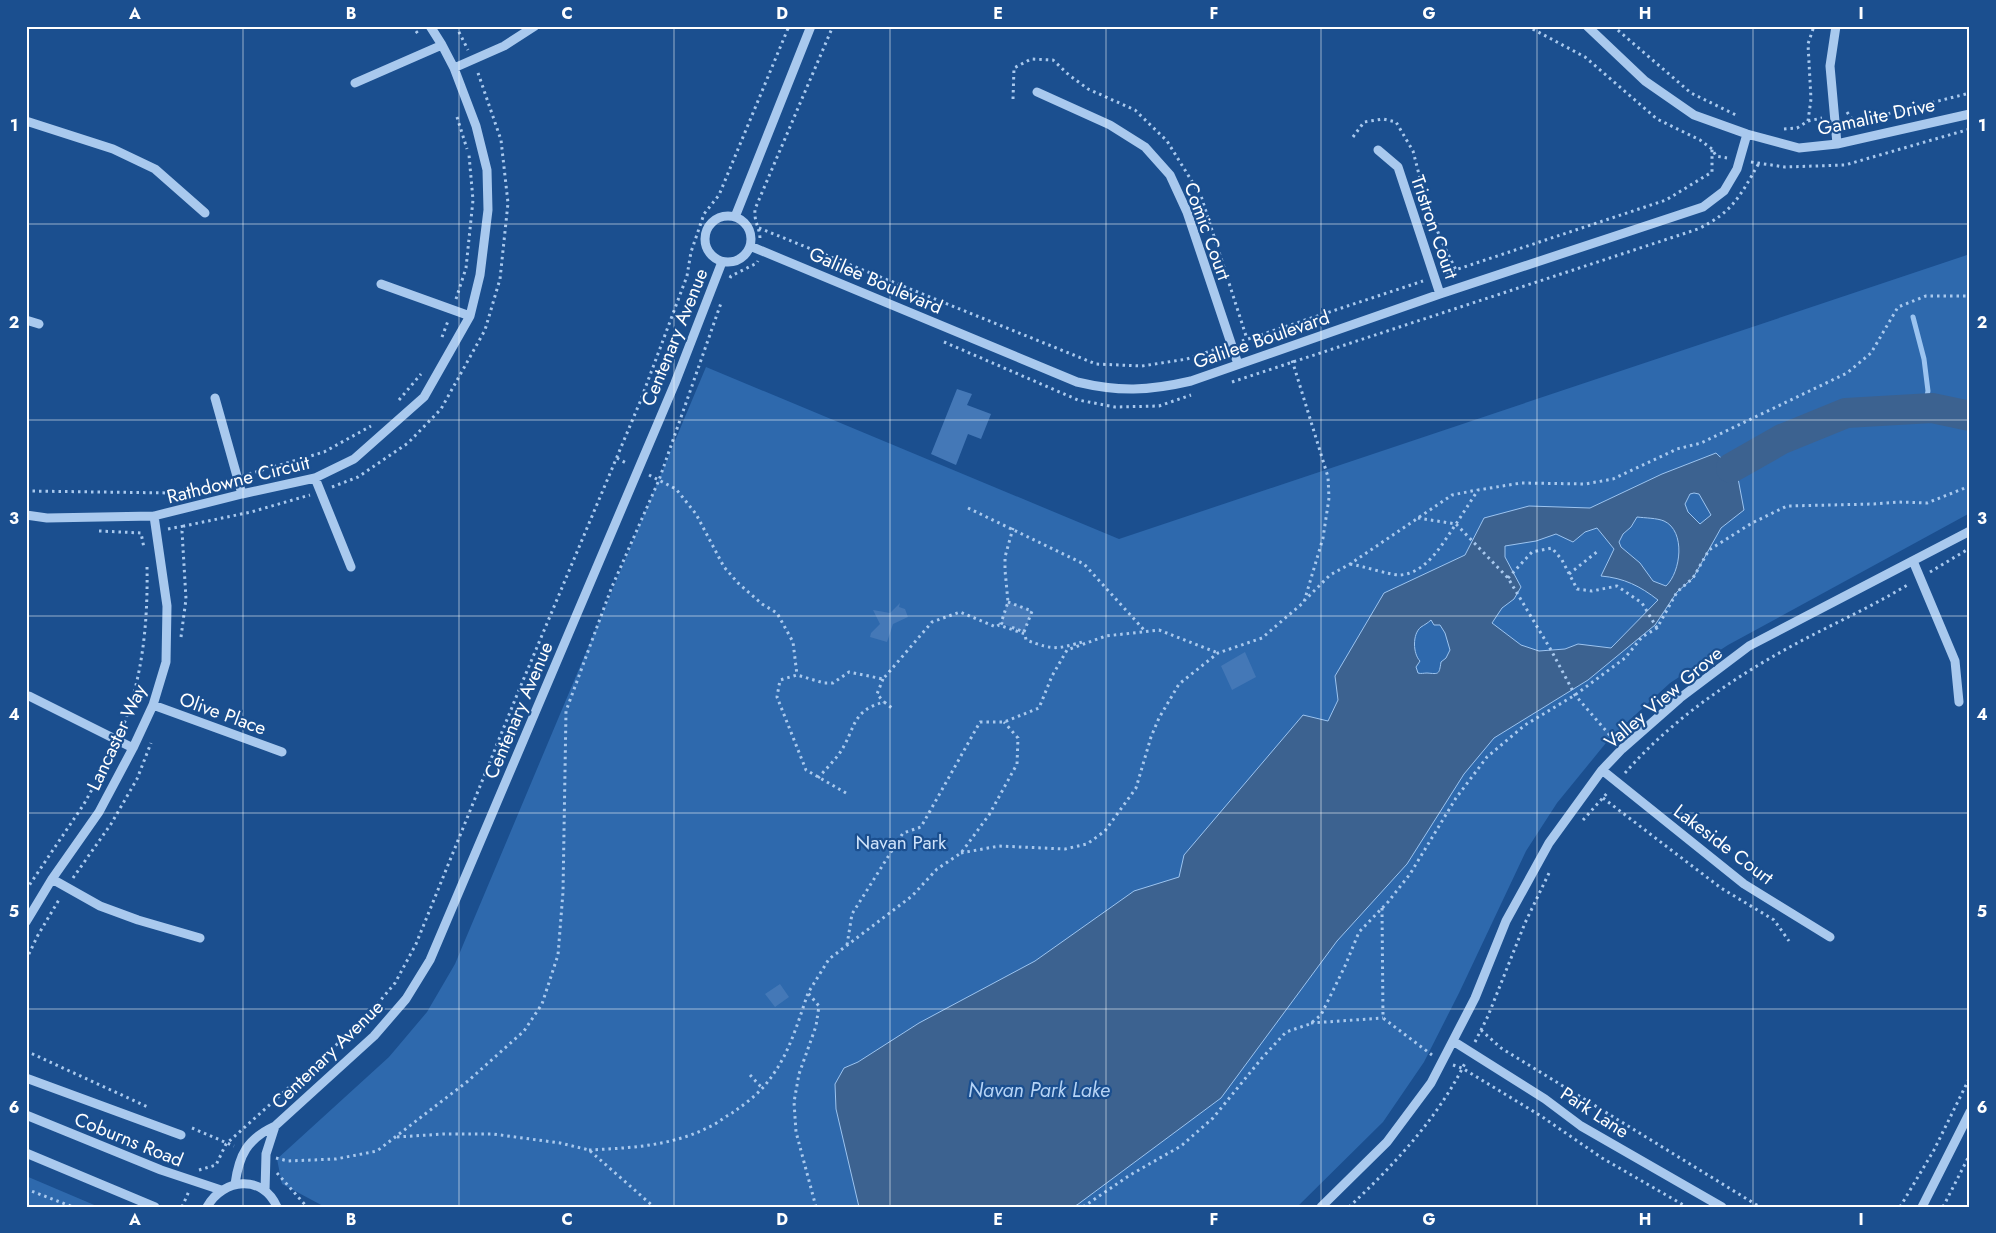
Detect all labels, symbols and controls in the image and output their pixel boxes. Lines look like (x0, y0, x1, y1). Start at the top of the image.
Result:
text: A (128, 2, 141, 25)
text: B (346, 2, 356, 25)
text: C (561, 2, 573, 25)
text: D (776, 2, 788, 25)
text: E (993, 2, 1003, 25)
text: F (1210, 2, 1218, 25)
text: G (1422, 2, 1436, 25)
text: H (1639, 2, 1651, 25)
text: I (1858, 2, 1864, 25)
street label: Gamalite Drive (1815, 91, 1938, 142)
text: 1 (10, 114, 18, 137)
text: 1 (1978, 114, 1986, 137)
street label: Tristron Court (1404, 172, 1465, 283)
street label: Comic Court (1177, 178, 1238, 284)
street label: Galilee Boulevard (805, 240, 947, 321)
street label: Centenary Avenue (634, 264, 715, 410)
street label: Galilee Boulevard (1189, 304, 1333, 375)
text: 2 (9, 311, 19, 334)
text: 2 (1977, 311, 1987, 334)
street label: Rathdowne Circuit (164, 449, 313, 510)
text: 3 (9, 507, 19, 530)
text: 3 (1977, 507, 1987, 530)
street label: Centenary Avenue (477, 637, 560, 783)
street label: Valley View Grove (1598, 640, 1728, 755)
street label: Lancaster Way (80, 679, 153, 795)
street label: Olive Place (176, 685, 270, 742)
text: 4 (8, 703, 20, 726)
text: 4 (1976, 703, 1988, 726)
street label: Lakeside Court (1668, 798, 1780, 891)
park label: Navan Park (856, 829, 947, 856)
text: 5 (9, 900, 19, 923)
text: 5 (1977, 900, 1987, 923)
street label: Centenary Avenue (265, 994, 390, 1115)
water label: Navan Park Lake (968, 1076, 1110, 1105)
street label: Park Lane (1555, 1080, 1635, 1145)
text: 6 (9, 1096, 19, 1119)
text: 6 (1977, 1096, 1987, 1119)
street label: Coburns Road (70, 1105, 187, 1174)
text: A (128, 1208, 141, 1231)
text: B (346, 1208, 356, 1231)
text: C (561, 1208, 573, 1231)
text: D (776, 1208, 788, 1231)
text: E (993, 1208, 1003, 1231)
text: F (1210, 1208, 1218, 1231)
text: G (1422, 1208, 1436, 1231)
text: H (1639, 1208, 1651, 1231)
text: I (1858, 1208, 1864, 1231)

